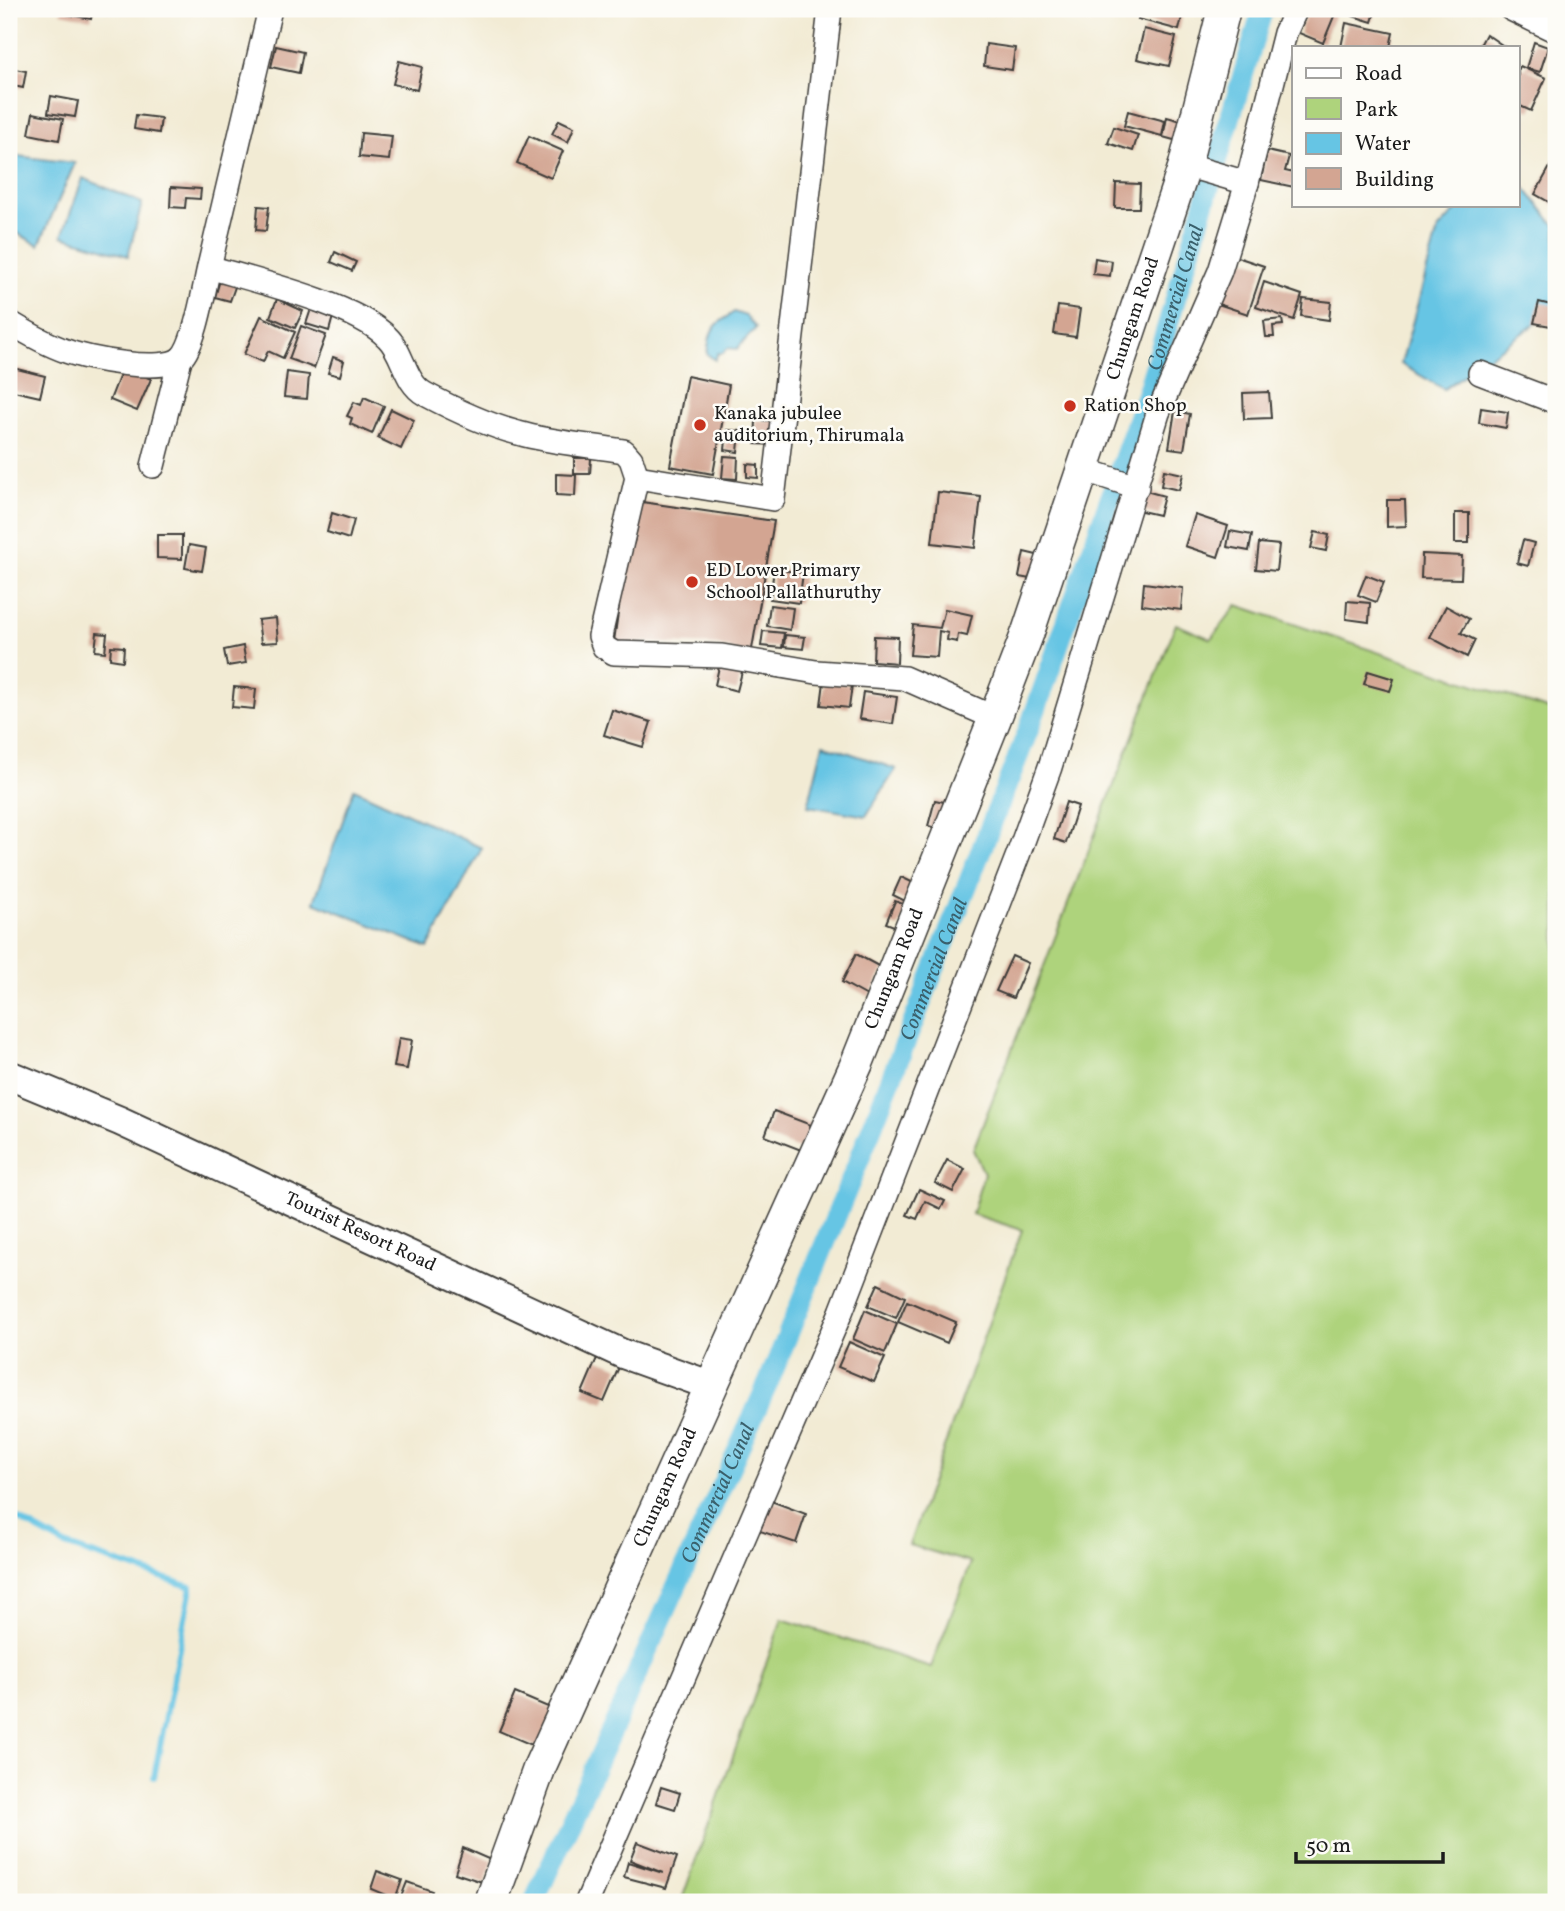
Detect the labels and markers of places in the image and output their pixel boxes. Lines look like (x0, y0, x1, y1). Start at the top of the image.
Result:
place label: Ration Shop (1084, 393, 1187, 419)
marker: Ration Shop (1062, 398, 1078, 414)
place label: Kanaka jubulee auditorium, Thirumala (714, 401, 904, 449)
marker: Kanaka jubulee auditorium, Thirumala (692, 417, 708, 433)
place label: ED Lower Primary School Pallathuruthy (706, 558, 881, 606)
marker: ED Lower Primary School Pallathuruthy (684, 574, 700, 590)

